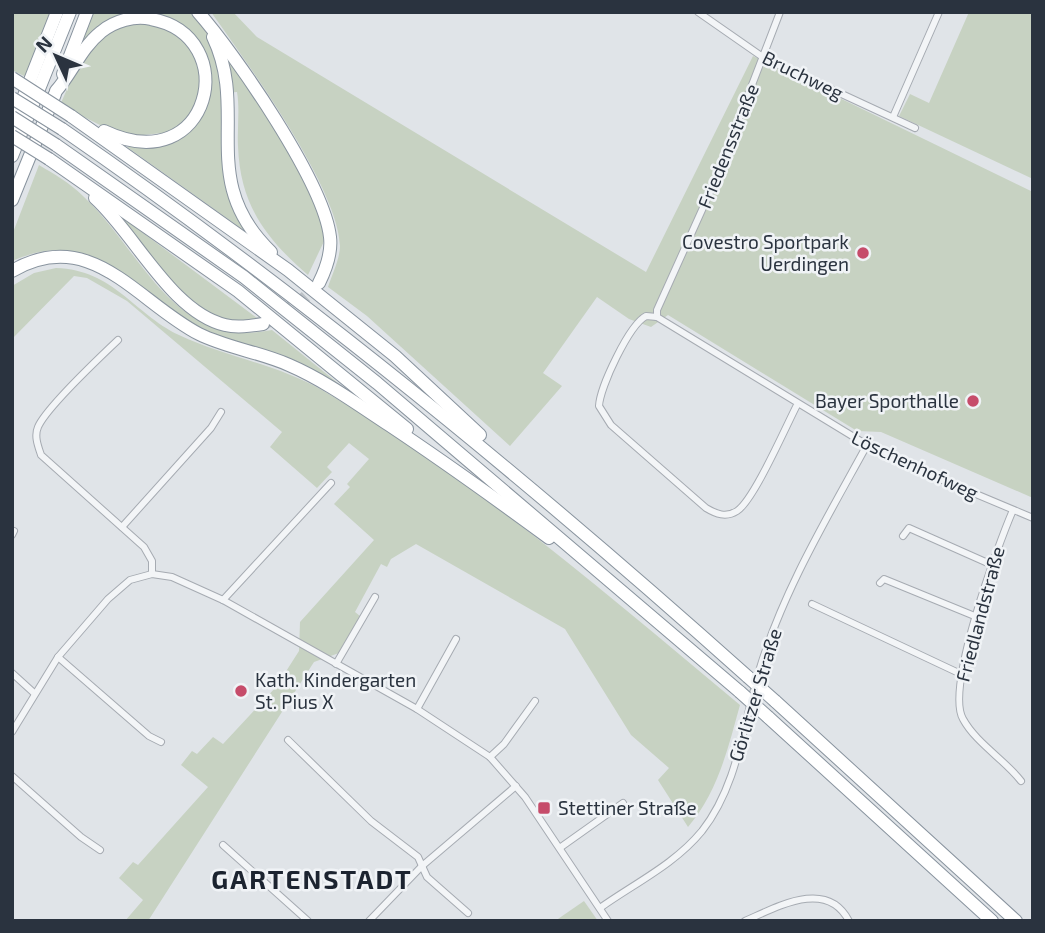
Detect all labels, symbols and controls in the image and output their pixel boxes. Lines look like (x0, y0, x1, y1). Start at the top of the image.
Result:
north arrow (21, 21, 91, 91)
text: N (30, 31, 56, 57)
street label: Bruchweg (759, 45, 848, 104)
street label: Friedensstraße (692, 80, 763, 211)
place label: Covestro Sportpark Uerdingen (682, 230, 849, 275)
marker: Covestro Sportpark Uerdingen (855, 245, 871, 261)
place label: Bayer Sporthalle (815, 389, 959, 412)
marker: Bayer Sporthalle (965, 393, 981, 409)
street label: Löschenhofweg (848, 425, 983, 504)
street label: Friedlandstraße (950, 544, 1009, 684)
street label: Görlitzer Straße (723, 625, 786, 764)
place label: Kath. Kindergarten St. Pius X (255, 668, 416, 713)
marker: Kath. Kindergarten St. Pius X (233, 683, 249, 699)
place label: Stettiner Straße (558, 796, 697, 819)
marker: Stettiner Straße (536, 800, 552, 816)
district label: GARTENSTADT (211, 863, 413, 894)

